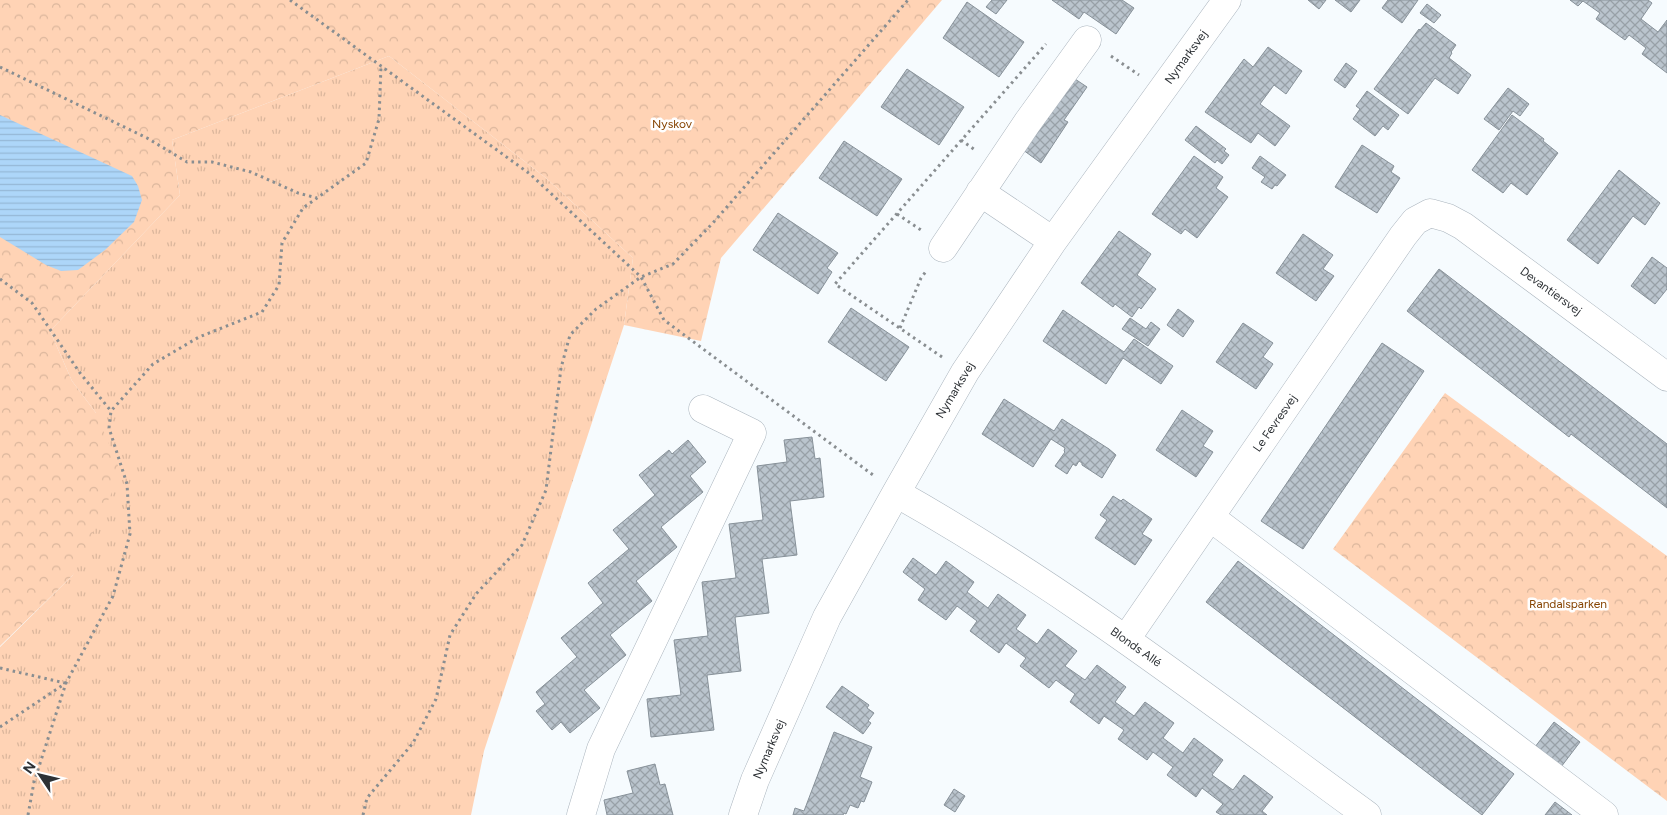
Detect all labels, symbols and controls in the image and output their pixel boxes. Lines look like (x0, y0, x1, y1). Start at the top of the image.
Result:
street label: Nymarksvej (1162, 27, 1210, 87)
park label: Nyskov (652, 117, 693, 131)
street label: Devantiersvej (1517, 264, 1585, 318)
street label: Nymarksvej (933, 359, 977, 421)
street label: Le Fevresvej (1250, 392, 1300, 454)
park label: Randalsparken (1529, 597, 1607, 611)
street label: Blonds Allé (1108, 624, 1165, 670)
street label: Nymarksvej (750, 717, 788, 781)
north arrow (15, 750, 65, 800)
text: N (20, 759, 40, 777)

